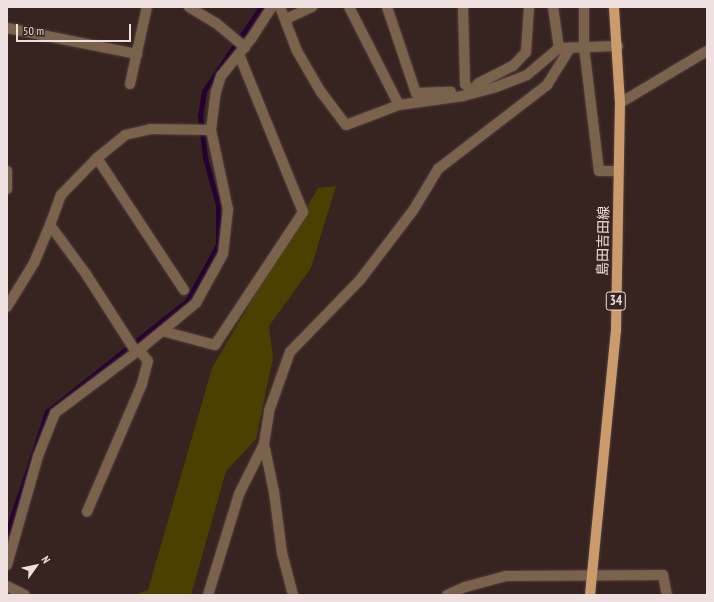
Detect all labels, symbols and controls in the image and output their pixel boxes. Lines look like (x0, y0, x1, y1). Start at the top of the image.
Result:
scale bar (18, 16, 133, 42)
text: 50 m (23, 23, 44, 38)
street label: 島田吉田線 (594, 206, 612, 276)
road number: 34 (605, 290, 627, 312)
north arrow (16, 546, 56, 586)
text: N (39, 553, 54, 566)

